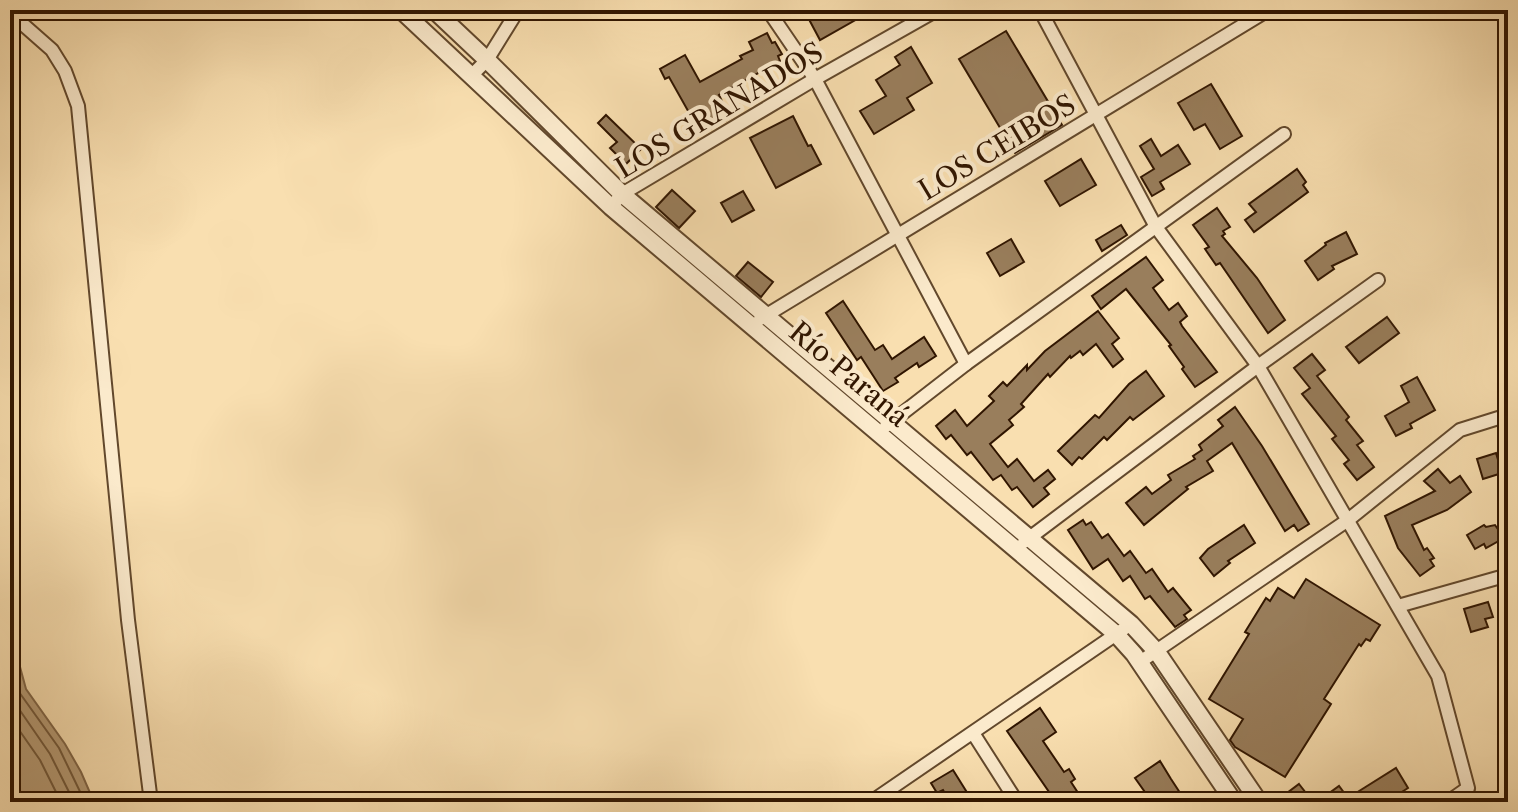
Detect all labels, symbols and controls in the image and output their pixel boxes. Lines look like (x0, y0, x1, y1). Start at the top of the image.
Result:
street label: LOS GRANADOS (609, 35, 829, 185)
street label: LOS CEIBOS (912, 87, 1082, 207)
street label: Río Paraná (782, 314, 916, 434)

